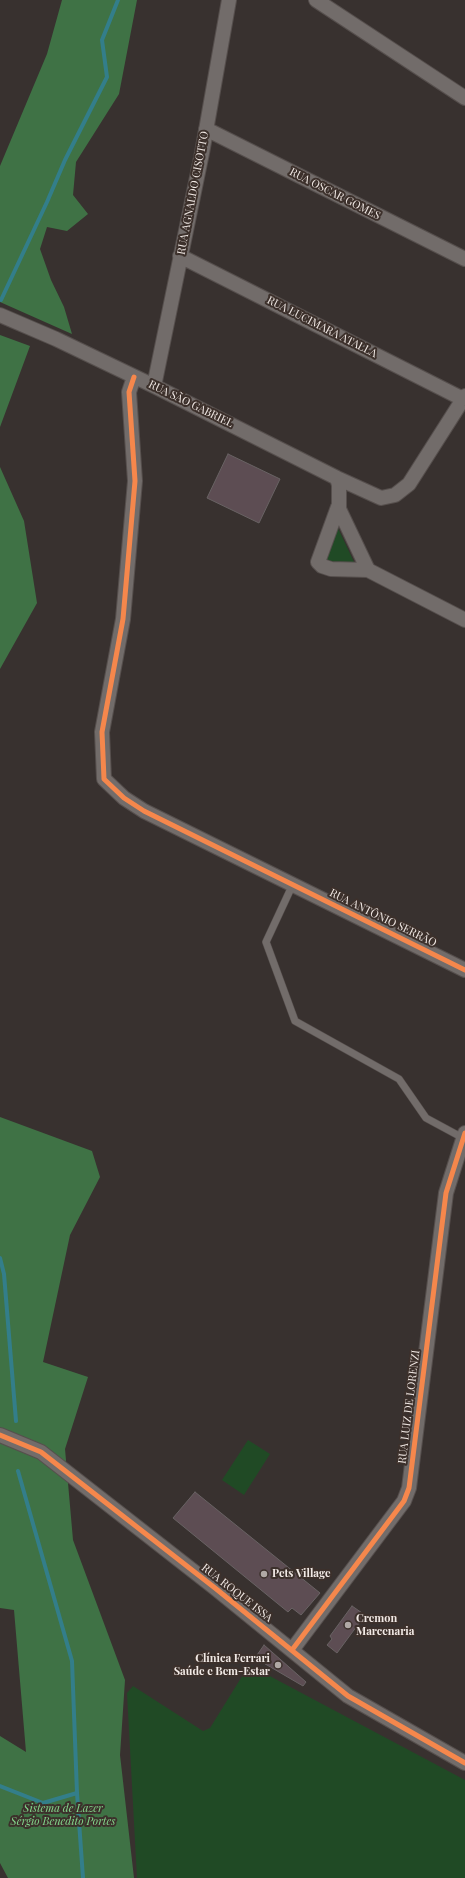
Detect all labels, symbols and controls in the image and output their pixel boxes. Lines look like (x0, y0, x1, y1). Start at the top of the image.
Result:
street label: RUA AGNALDO CISOTTO (175, 130, 211, 256)
street label: RUA OSCAR GOMES (287, 165, 383, 223)
street label: RUA LUCIMARA ATALLA (265, 294, 379, 360)
street label: RUA SÃO GABRIEL (146, 378, 236, 430)
street label: RUA ANTÔNIO SERRÃO (327, 886, 439, 950)
street label: RUA LUIZ DE LORENZI (395, 1349, 423, 1465)
street label: RUA ROQUE ISSA (199, 1561, 275, 1625)
place label: Pets Village (272, 1567, 330, 1581)
marker: Pets Village (259, 1569, 269, 1579)
place label: Cremon Marcenaria (356, 1612, 414, 1638)
marker: Cremon Marcenaria (343, 1620, 353, 1630)
place label: Clínica Ferrari Saúde e Bem-Estar (174, 1652, 270, 1678)
marker: Clínica Ferrari Saúde e Bem-Estar (273, 1660, 283, 1670)
park label: Sistema de Lazer Sérgio Benedito Portes (11, 1802, 115, 1828)

